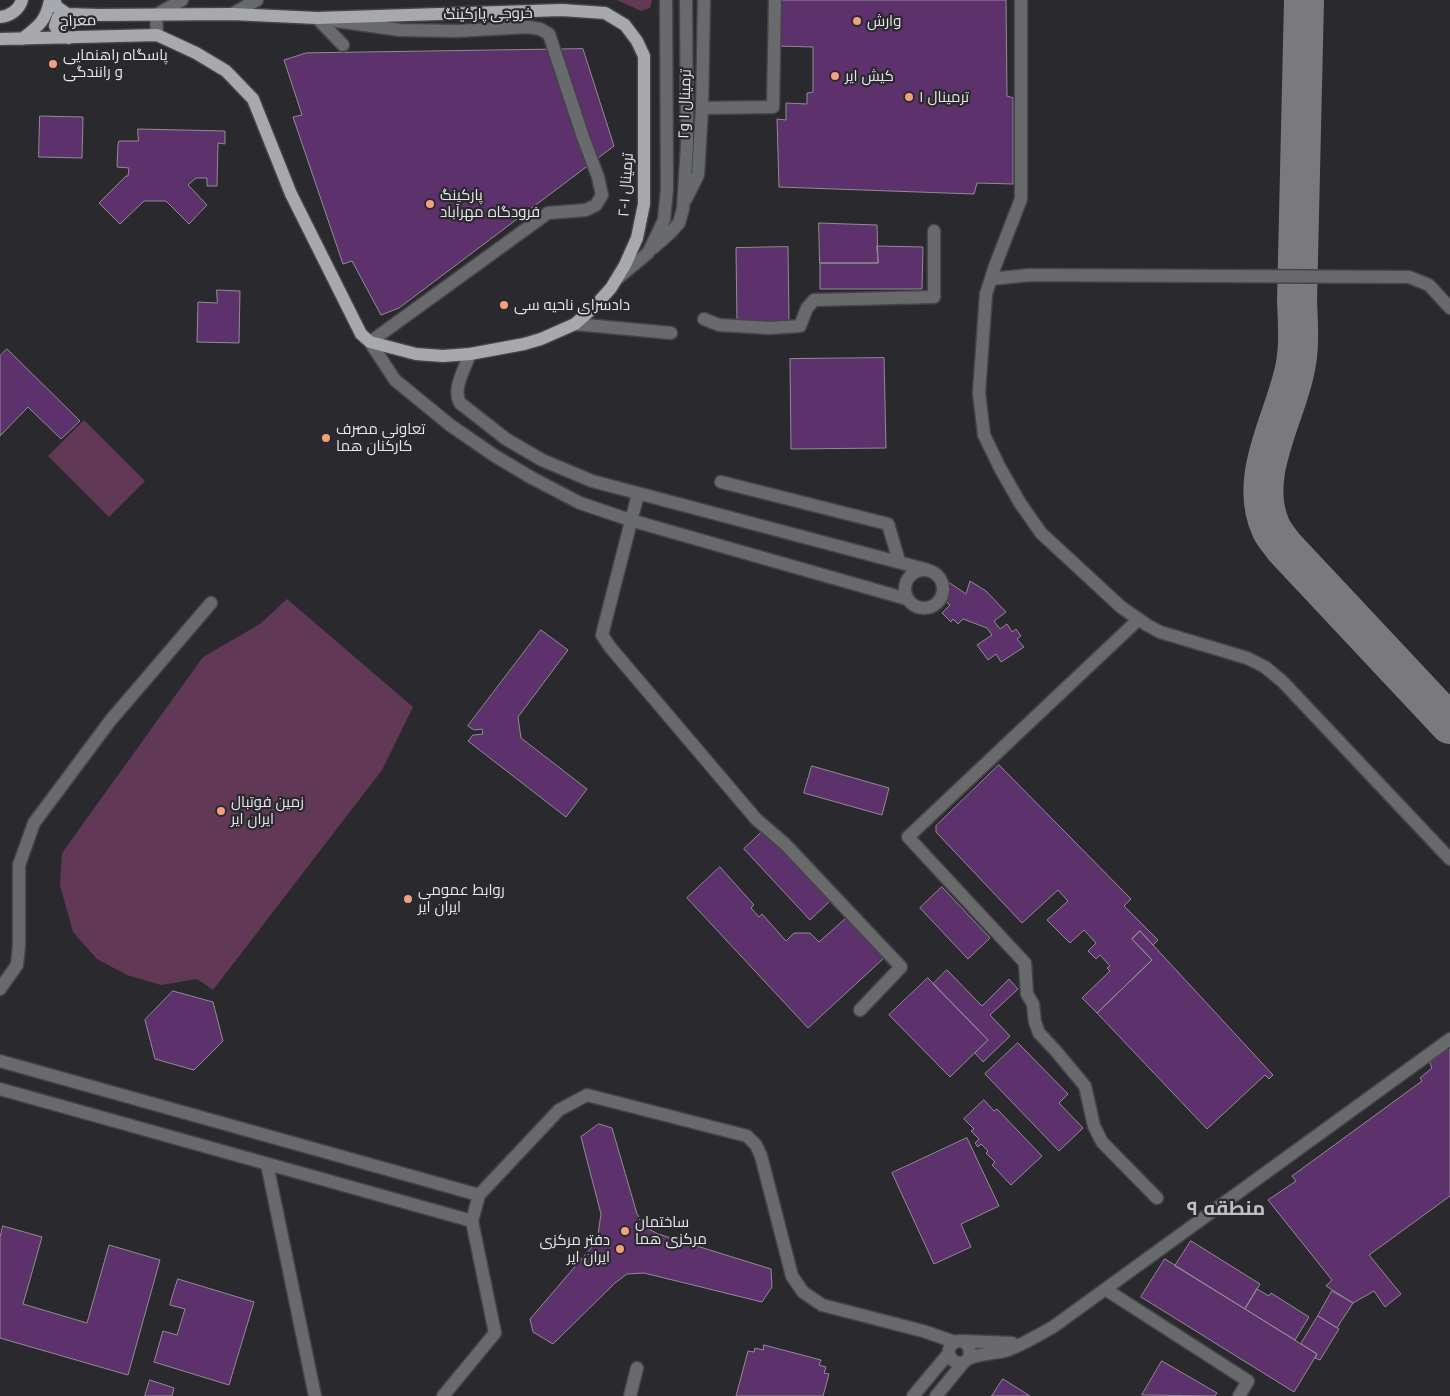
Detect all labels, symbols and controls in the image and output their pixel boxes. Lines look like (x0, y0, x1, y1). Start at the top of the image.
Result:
street label: خروجی پارکینگ (443, 4, 533, 24)
street label: معراج (59, 11, 97, 31)
place label: وارش (867, 12, 901, 30)
marker: وارش (851, 15, 863, 27)
place label: پاسگاه راهنمایی و رانندگی (63, 46, 168, 81)
marker: پاسگاه راهنمایی و رانندگی (47, 58, 59, 70)
place label: کیش ایر (845, 67, 894, 85)
street label: ترمینال ۱ و۲ (675, 69, 695, 139)
marker: کیش ایر (829, 70, 841, 82)
place label: ترمینال ۱ (919, 88, 969, 106)
marker: ترمینال ۱ (903, 91, 915, 103)
street label: ترمینال ۱-۲ (615, 152, 637, 218)
place label: پارکینگ فرودگاه مهرآباد (440, 186, 540, 221)
marker: پارکینگ فرودگاه مهرآباد (424, 198, 436, 210)
place label: دادسرای ناحیه سی (514, 296, 630, 314)
marker: دادسرای ناحیه سی (498, 299, 510, 311)
place label: تعاونی مصرف کارکنان هما (336, 420, 425, 455)
marker: تعاونی مصرف کارکنان هما (320, 432, 332, 444)
place label: زمین فوتبال ایران ایر (231, 793, 304, 828)
marker: زمین فوتبال ایران ایر (215, 805, 227, 817)
place label: روابط عمومی ایران ایر (418, 881, 505, 916)
marker: روابط عمومی ایران ایر (402, 893, 414, 905)
district label: منطقه ۹ (1187, 1197, 1265, 1221)
place label: ساختمان مرکزی هما (635, 1213, 707, 1248)
marker: ساختمان مرکزی هما (619, 1225, 631, 1237)
place label: دفتر مرکزی ایران ایر (539, 1231, 610, 1266)
marker: دفتر مرکزی ایران ایر (614, 1243, 626, 1255)

